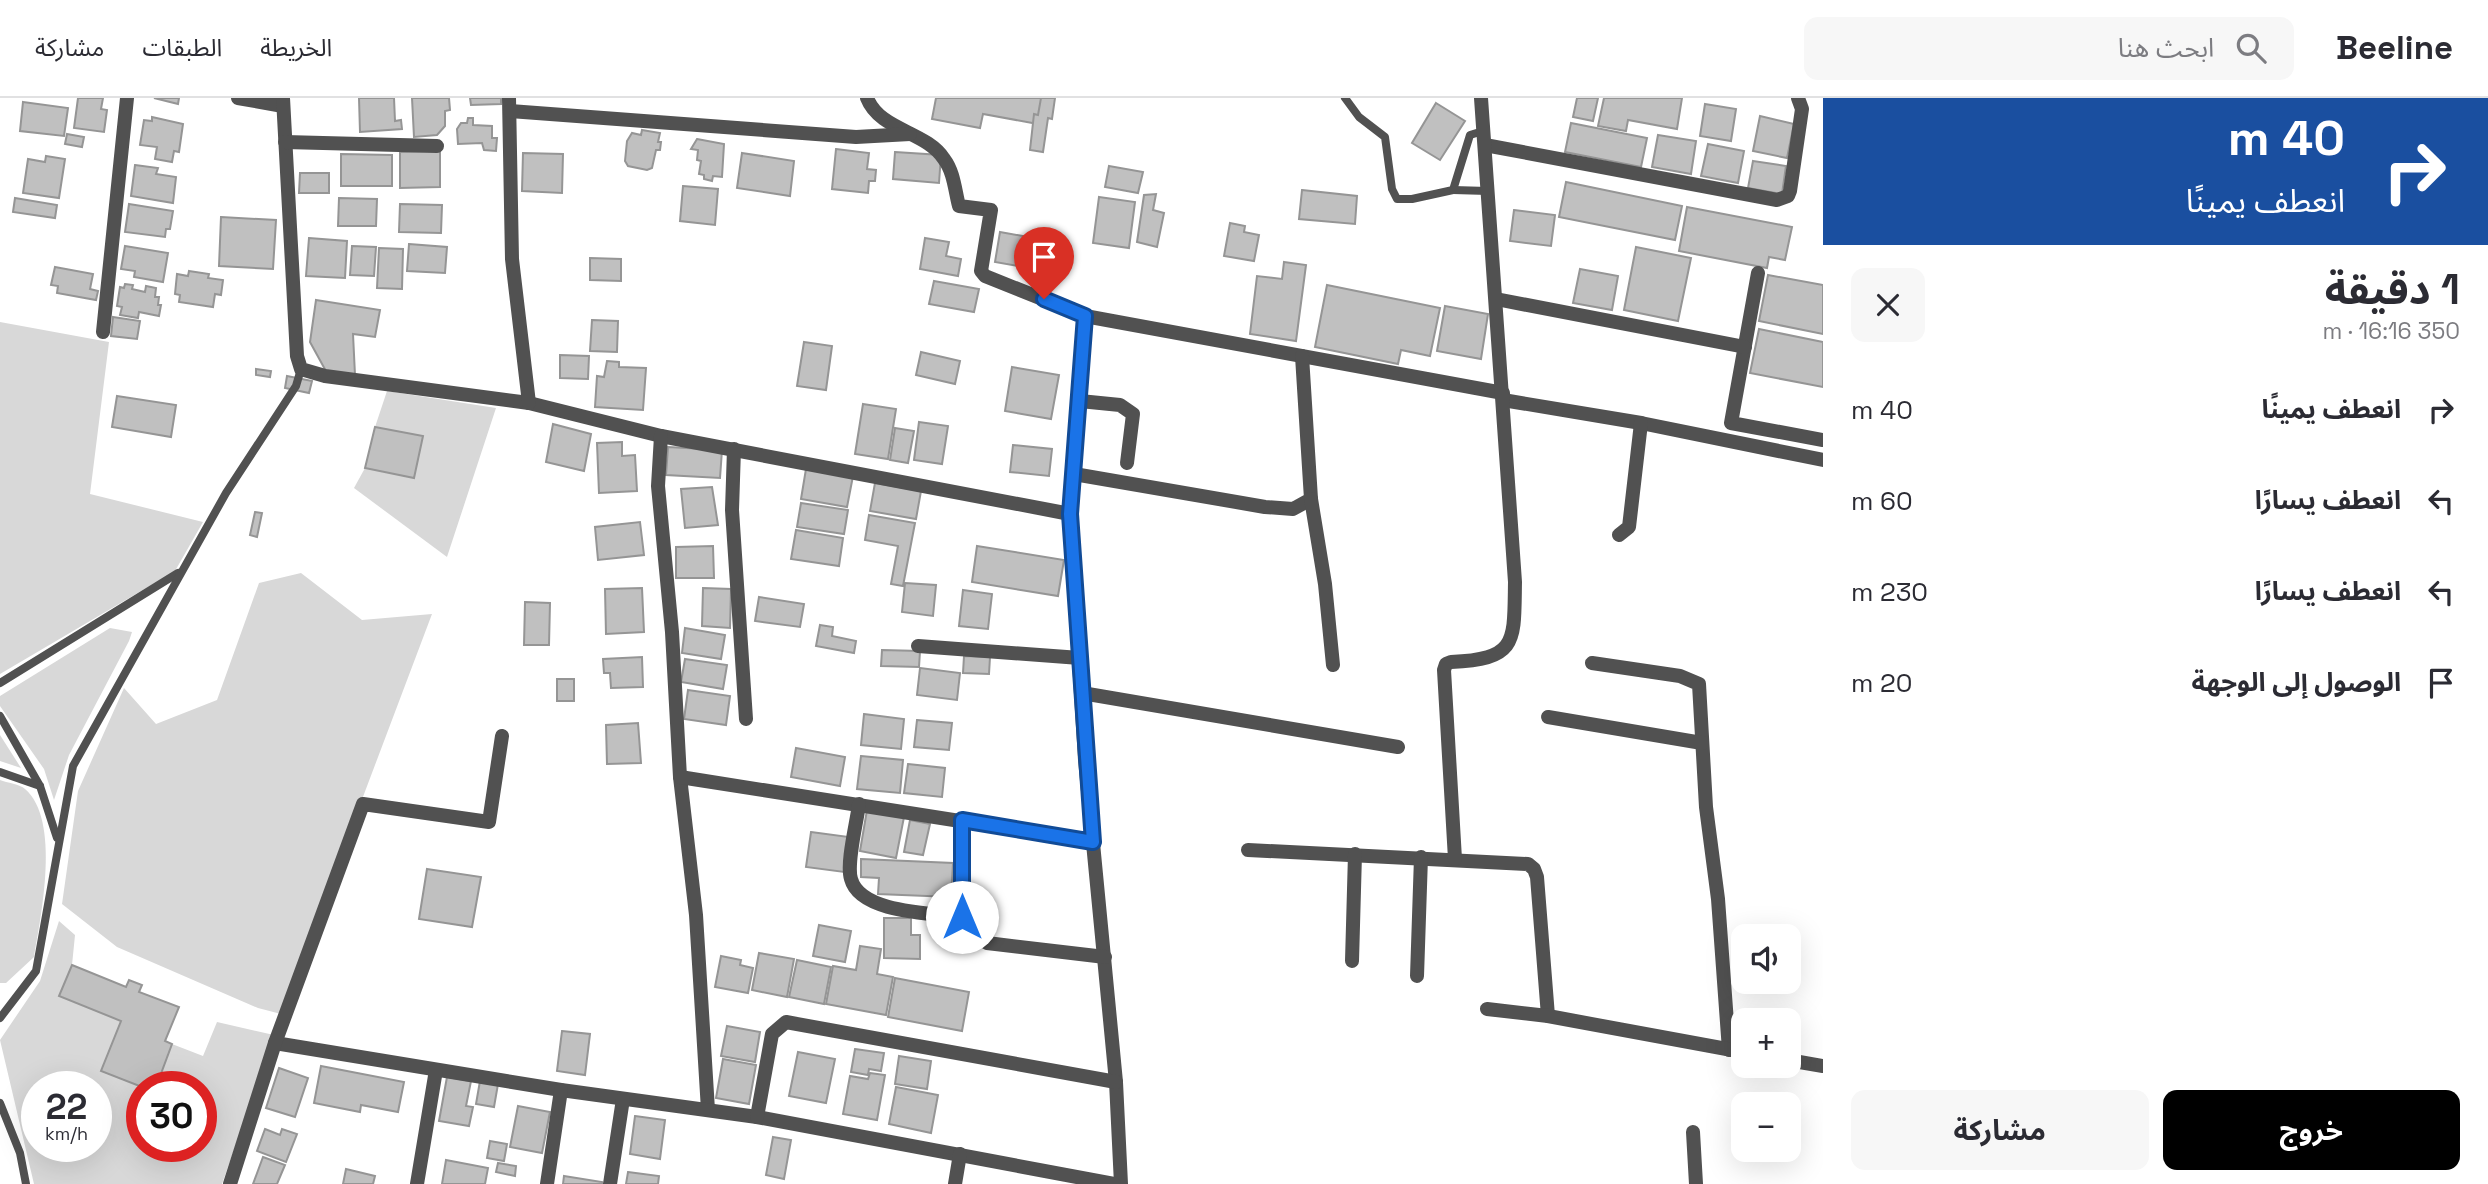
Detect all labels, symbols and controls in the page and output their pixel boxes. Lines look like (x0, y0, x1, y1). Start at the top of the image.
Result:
search box (1804, 17, 2294, 80)
text: Beeline (2336, 27, 2453, 69)
icon: search (2232, 29, 2270, 67)
text: ابحث هنا (2118, 31, 2214, 65)
text: مشاركة (35, 32, 104, 63)
text: الطبقات (142, 32, 222, 63)
text: الخريطة (260, 32, 332, 63)
text: 40 m (2228, 107, 2345, 169)
icon: right (2369, 126, 2460, 217)
text: انعطف يمينًا (2186, 181, 2345, 221)
pin (1014, 227, 1074, 299)
icon: arrive (1025, 238, 1063, 276)
text: 1 دقيقة (2325, 263, 2460, 316)
button: close (1851, 268, 1925, 342)
text: 350 m · 16:16 (2323, 316, 2460, 346)
icon: right (2422, 391, 2460, 429)
text: انعطف يمينًا (2261, 392, 2401, 426)
text: 40 m (1851, 393, 1913, 427)
icon: left (2422, 482, 2460, 520)
text: انعطف يسارًا (2255, 483, 2401, 517)
text: 60 m (1851, 484, 1913, 518)
icon: left (2422, 573, 2460, 611)
text: انعطف يسارًا (2255, 574, 2401, 608)
text: 230 m (1851, 575, 1928, 609)
icon: arrive (2422, 664, 2460, 702)
text: الوصول إلى الوجهة (2191, 665, 2401, 699)
text: 20 m (1851, 666, 1912, 700)
position arrow (925, 880, 999, 954)
map controls (1731, 924, 1801, 1162)
button: sound (1731, 924, 1801, 994)
button: + (1731, 1008, 1801, 1078)
speed limit sign: 30 (126, 1071, 217, 1162)
text: 22 (46, 1085, 87, 1129)
button: مشاركة (1851, 1090, 2149, 1170)
button: خروج (2163, 1090, 2460, 1170)
button: − (1731, 1092, 1801, 1162)
text: km/h (45, 1122, 88, 1145)

